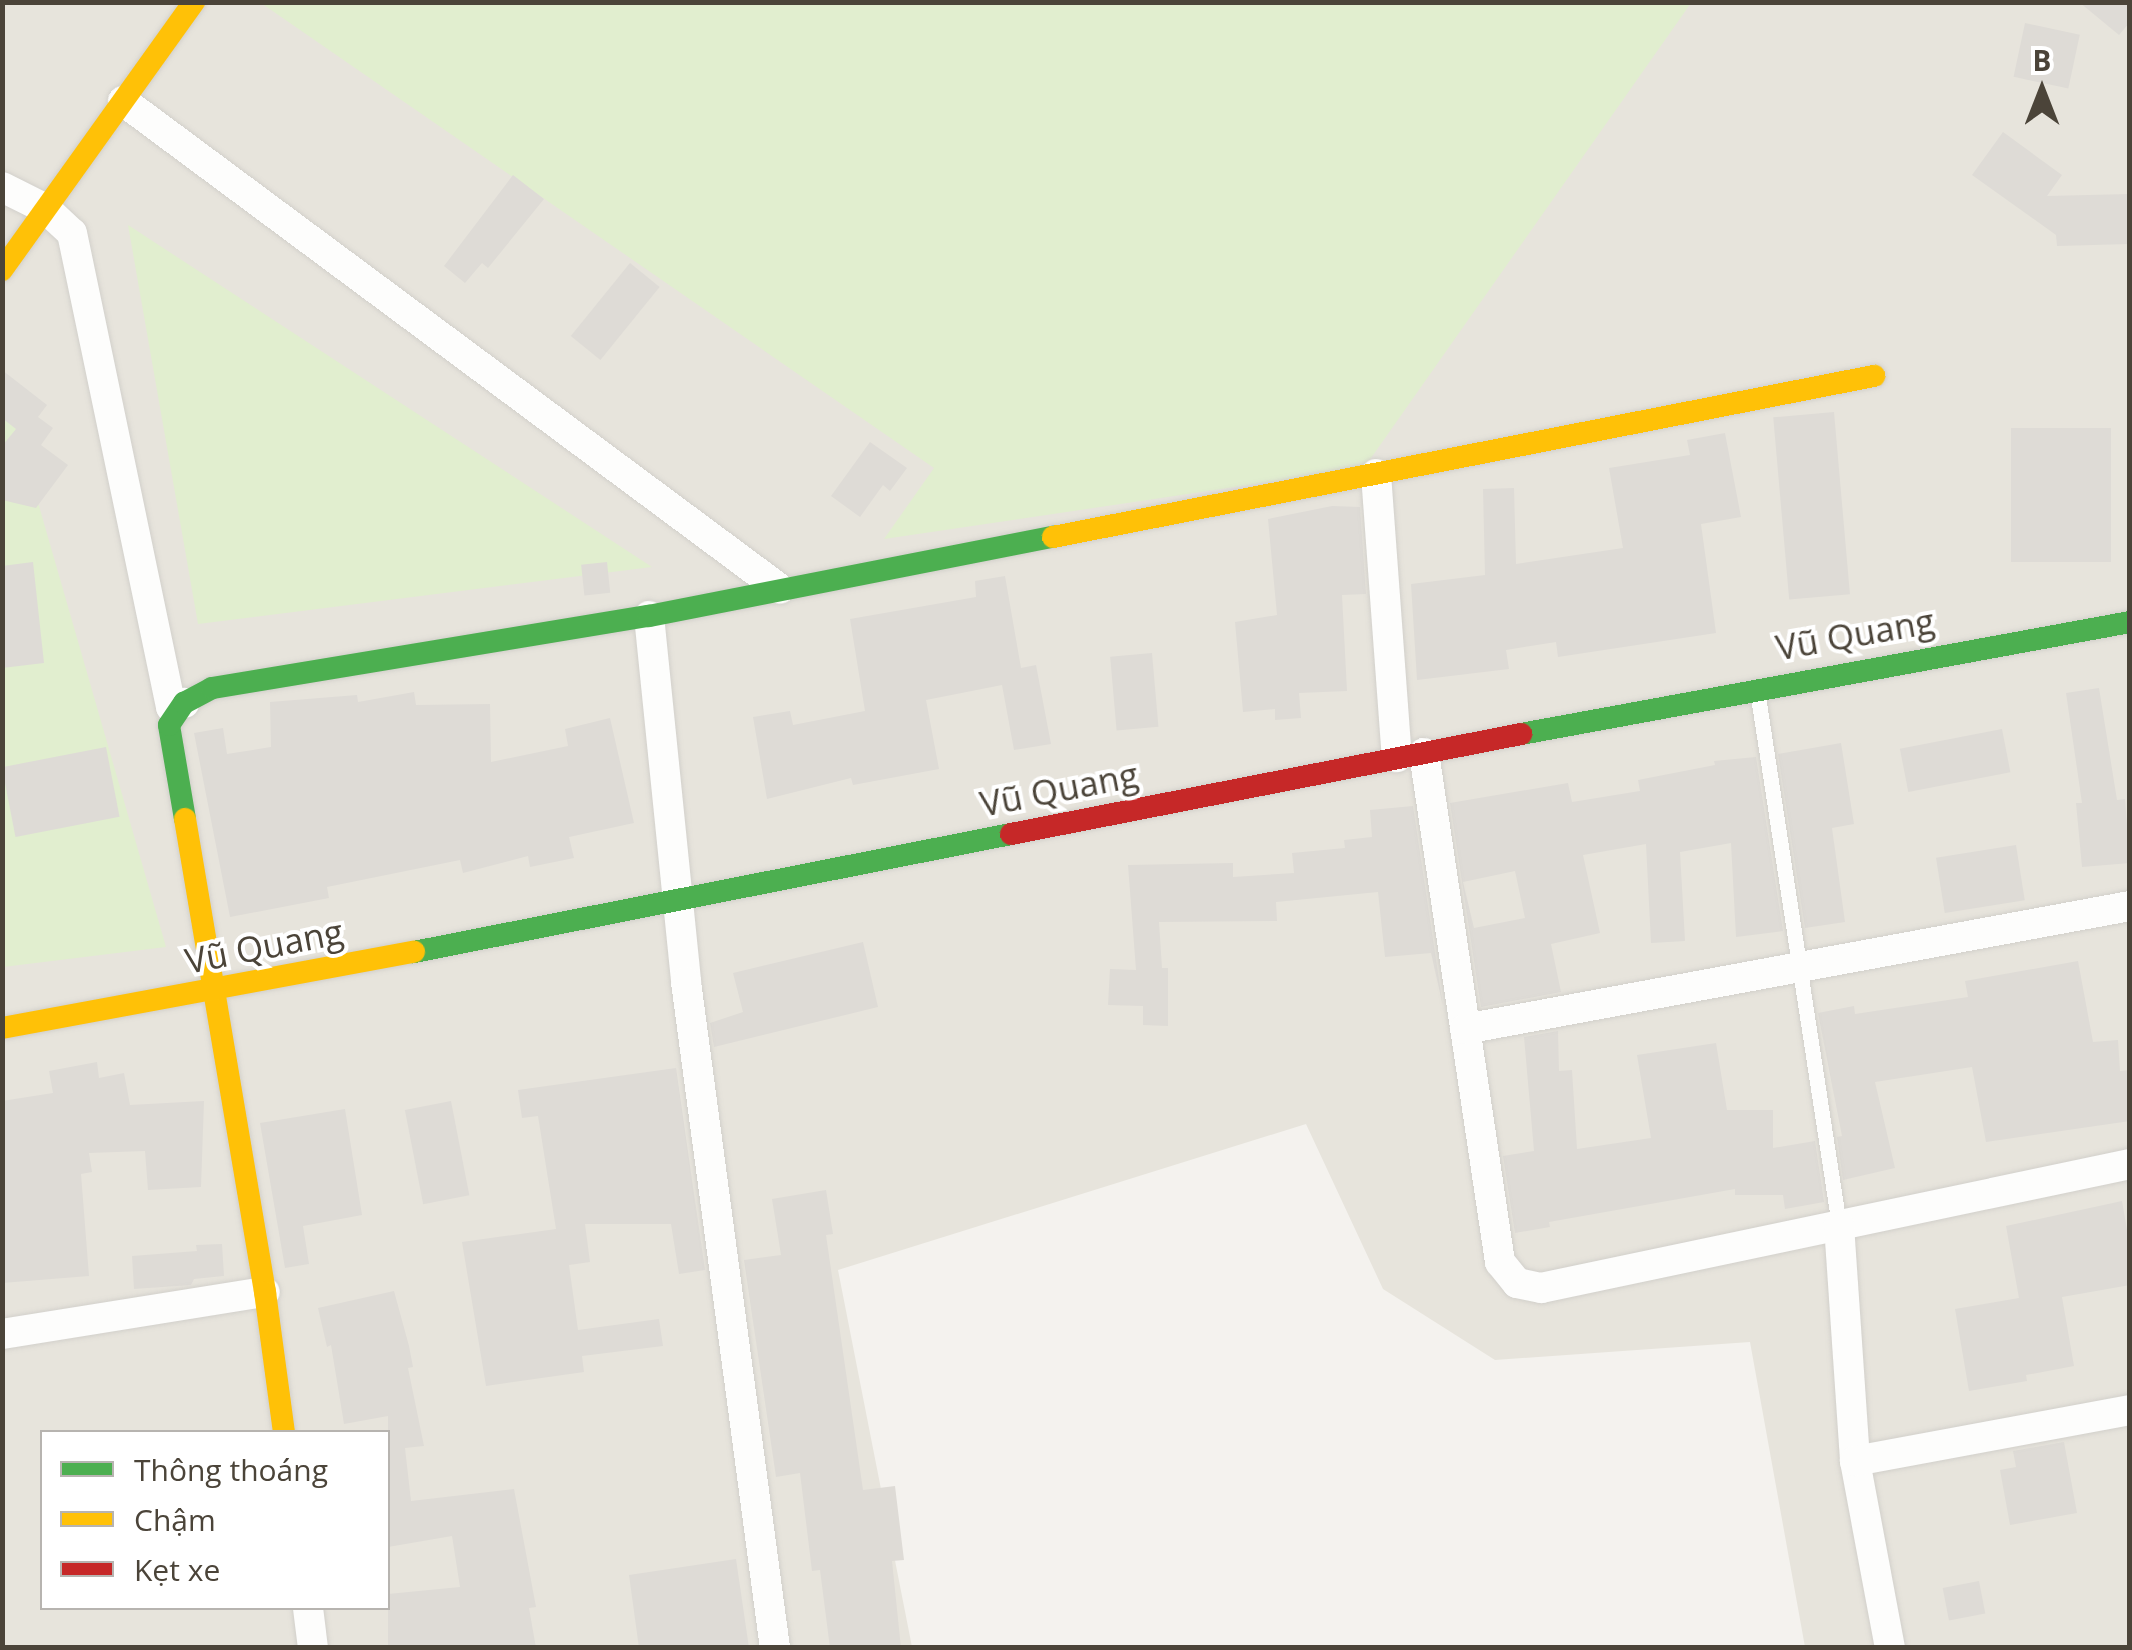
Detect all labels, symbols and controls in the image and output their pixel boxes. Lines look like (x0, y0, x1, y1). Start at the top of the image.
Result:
north arrow (1992, 40, 2092, 140)
text: B (2033, 41, 2051, 79)
street label: Vũ Quang (1773, 599, 1937, 669)
street label: Vũ Quang (976, 753, 1142, 825)
street label: Vũ Quang (181, 910, 347, 982)
legend (40, 1430, 390, 1610)
text: Thông thoáng (134, 1449, 328, 1490)
text: Chậm (134, 1499, 216, 1540)
text: Kẹt xe (134, 1549, 220, 1590)

